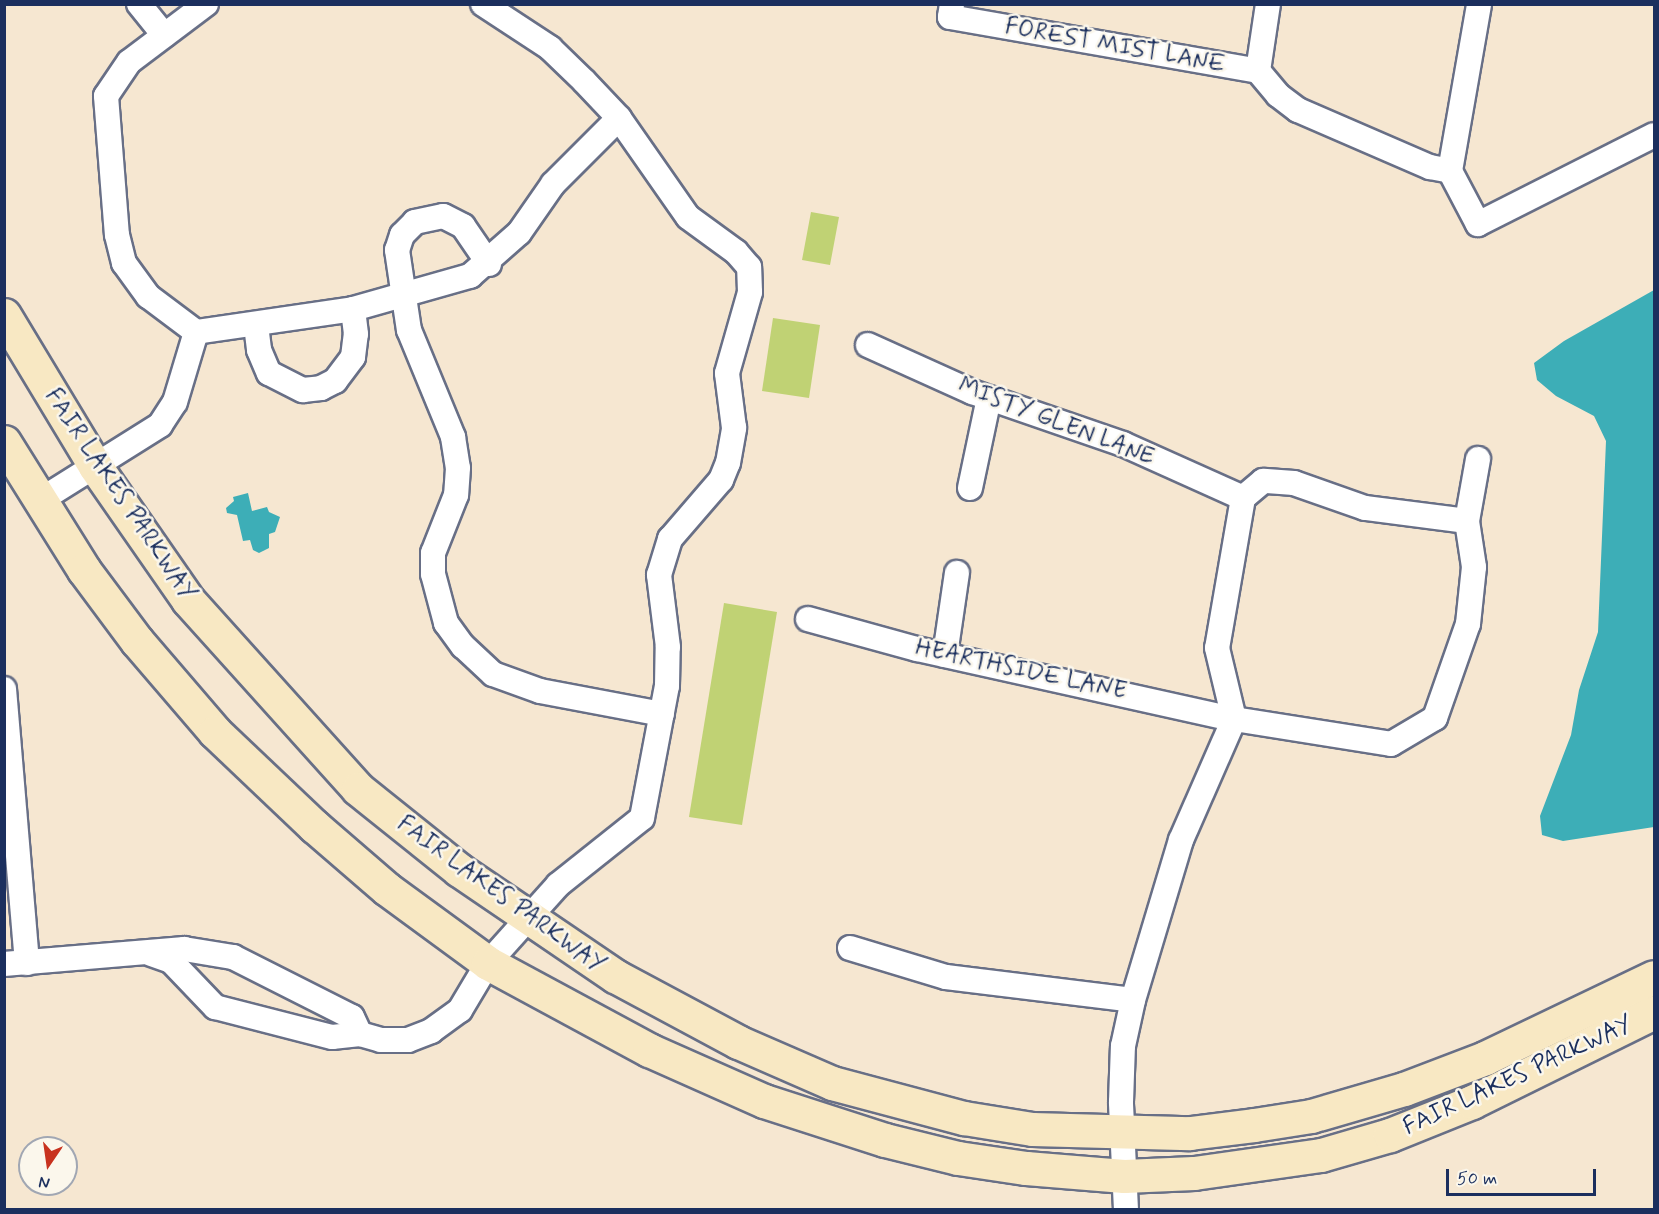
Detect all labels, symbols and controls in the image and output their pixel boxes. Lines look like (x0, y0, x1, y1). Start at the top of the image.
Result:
street label: FOREST MIST LANE (1002, 12, 1228, 80)
street label: MISTY GLEN LANE (952, 371, 1160, 473)
street label: FAIR LAKES PARKWAY (38, 383, 202, 607)
street label: HEARTHSIDE LANE (912, 633, 1130, 707)
street label: FAIR LAKES PARKWAY (391, 810, 611, 980)
street label: FAIR LAKES PARKWAY (1398, 1010, 1638, 1142)
north arrow (18, 1136, 78, 1196)
scale bar (1449, 1157, 1599, 1195)
text: 50 m (1457, 1167, 1497, 1191)
text: N (37, 1171, 52, 1194)

